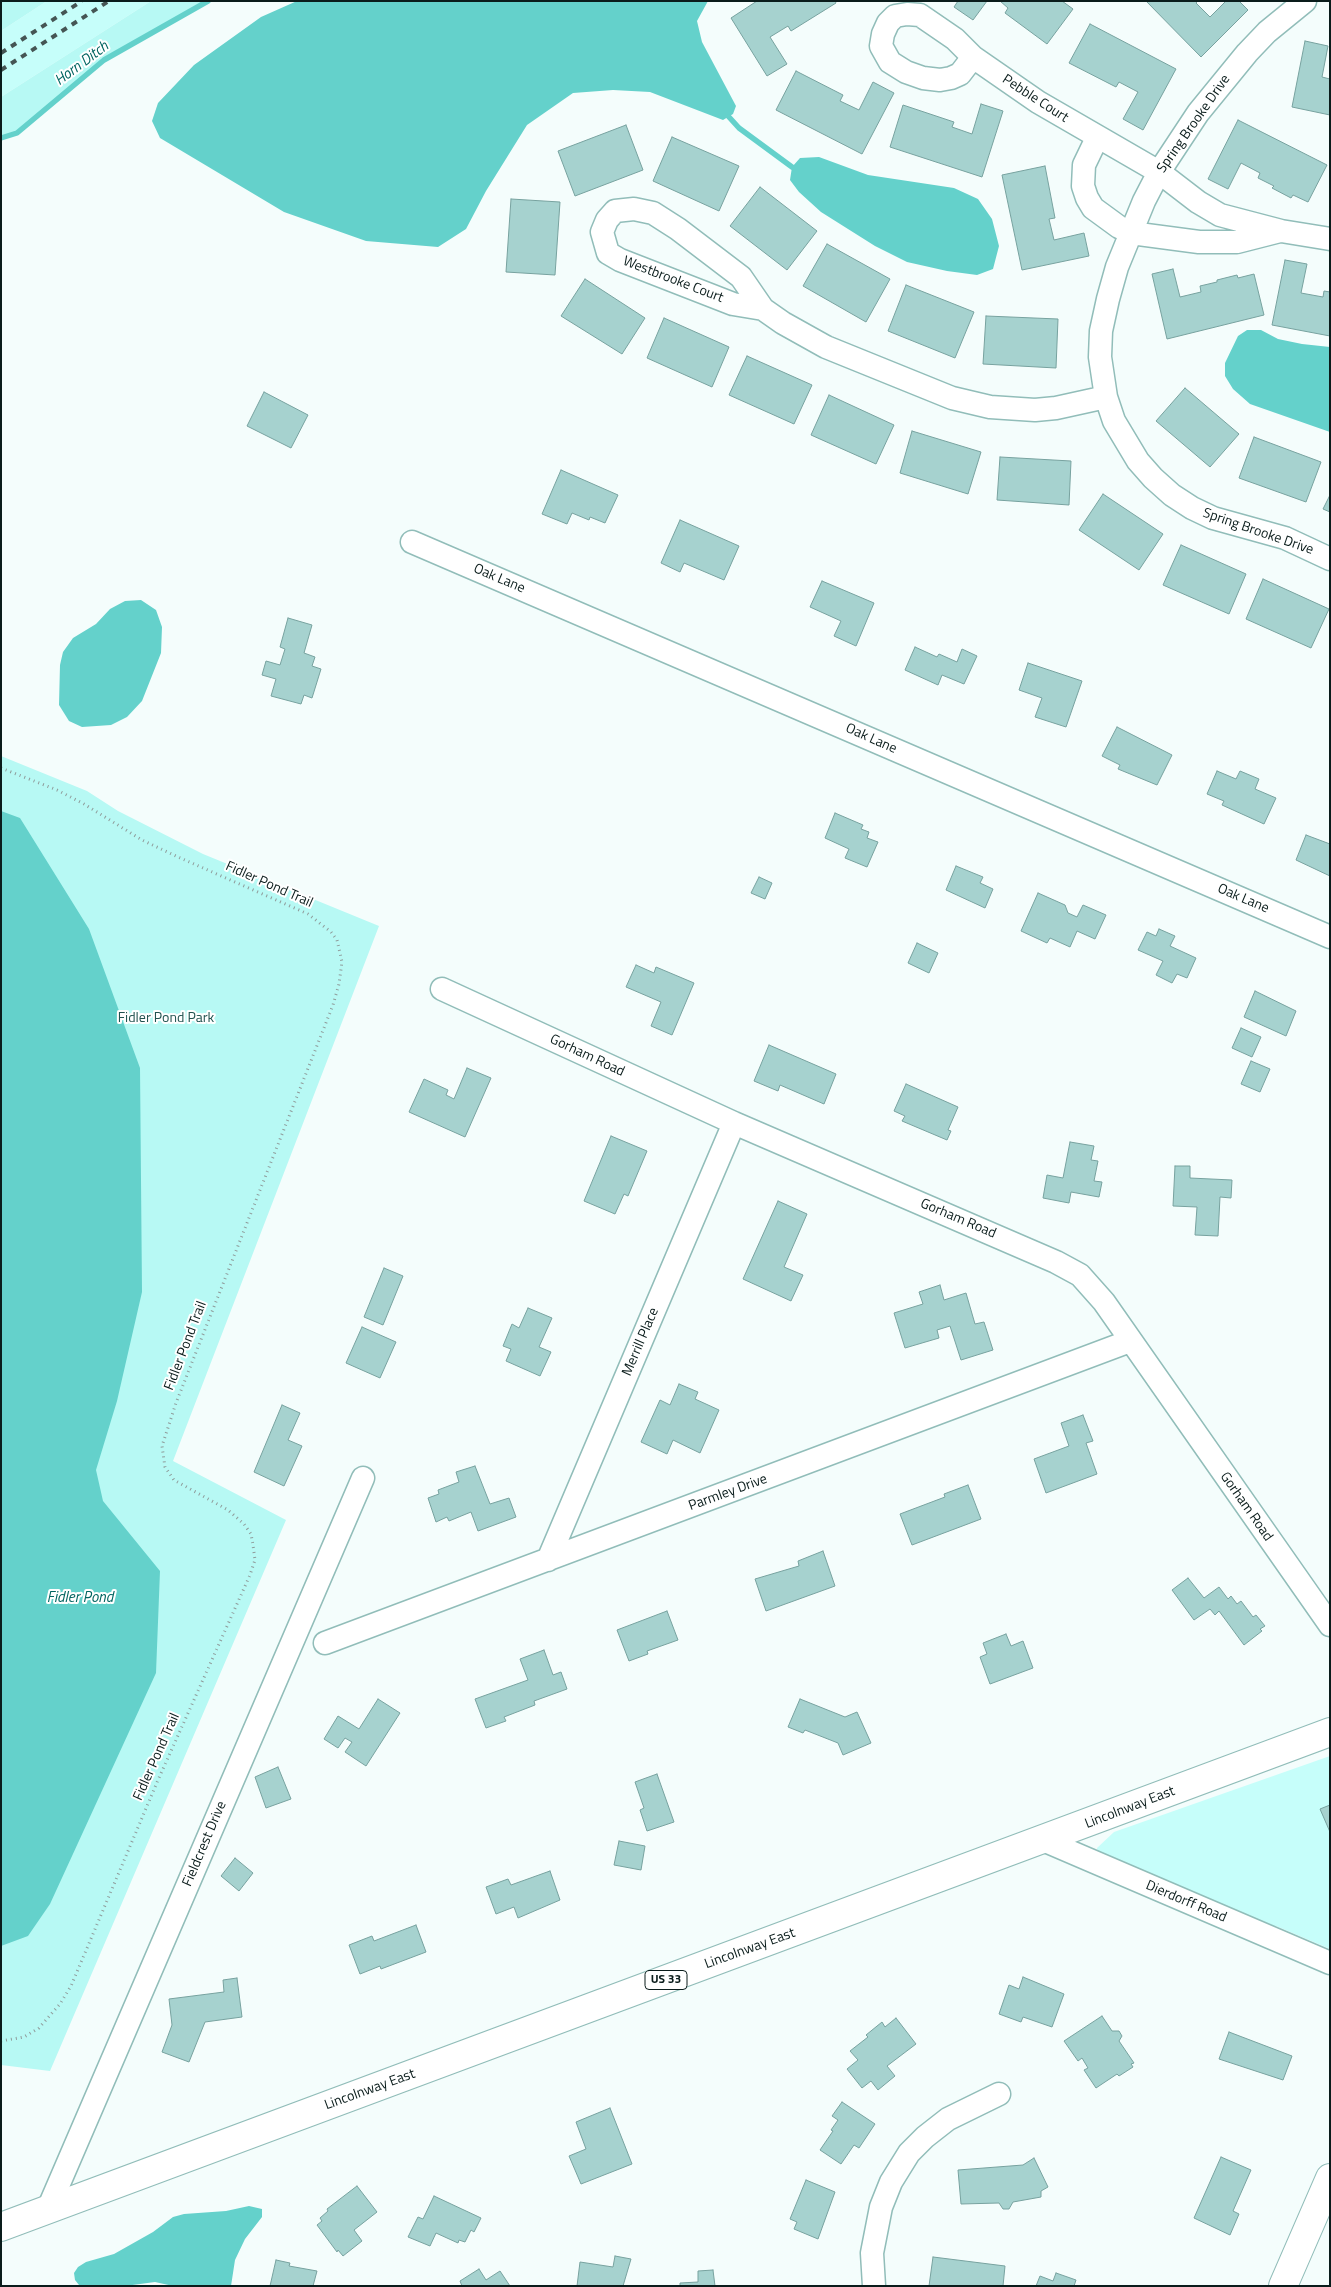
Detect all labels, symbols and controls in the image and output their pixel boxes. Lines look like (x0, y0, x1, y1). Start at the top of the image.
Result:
water label: Horn Ditch (52, 38, 112, 90)
street label: Pebble Court (999, 71, 1071, 127)
street label: Spring Brooke Drive (1154, 72, 1234, 176)
street label: Westbrooke Court (620, 253, 726, 307)
street label: Spring Brooke Drive (1200, 505, 1316, 559)
street label: Oak Lane (471, 561, 527, 597)
street label: Oak Lane (843, 720, 899, 758)
street label: Fidler Pond Trail (223, 858, 315, 912)
street label: Oak Lane (1215, 881, 1271, 917)
park label: Fidler Pond Park (118, 1011, 214, 1027)
street label: Gorham Road (547, 1031, 627, 1081)
street label: Gorham Road (918, 1196, 998, 1242)
street label: Fidler Pond Trail (161, 1299, 211, 1393)
street label: Merrill Place (619, 1305, 663, 1379)
street label: Gorham Road (1216, 1469, 1276, 1545)
street label: Parmley Drive (686, 1471, 770, 1515)
water label: Fidler Pond (47, 1589, 113, 1607)
street label: Fidler Pond Trail (130, 1711, 184, 1803)
street label: Lincolnway East (1083, 1783, 1177, 1833)
street label: Fieldcrest Drive (179, 1799, 231, 1889)
street label: Dierdorff Road (1143, 1877, 1229, 1927)
street label: Lincolnway East (703, 1925, 797, 1973)
road number: US 33 (645, 1970, 687, 1990)
street label: Lincolnway East (323, 2066, 417, 2114)

